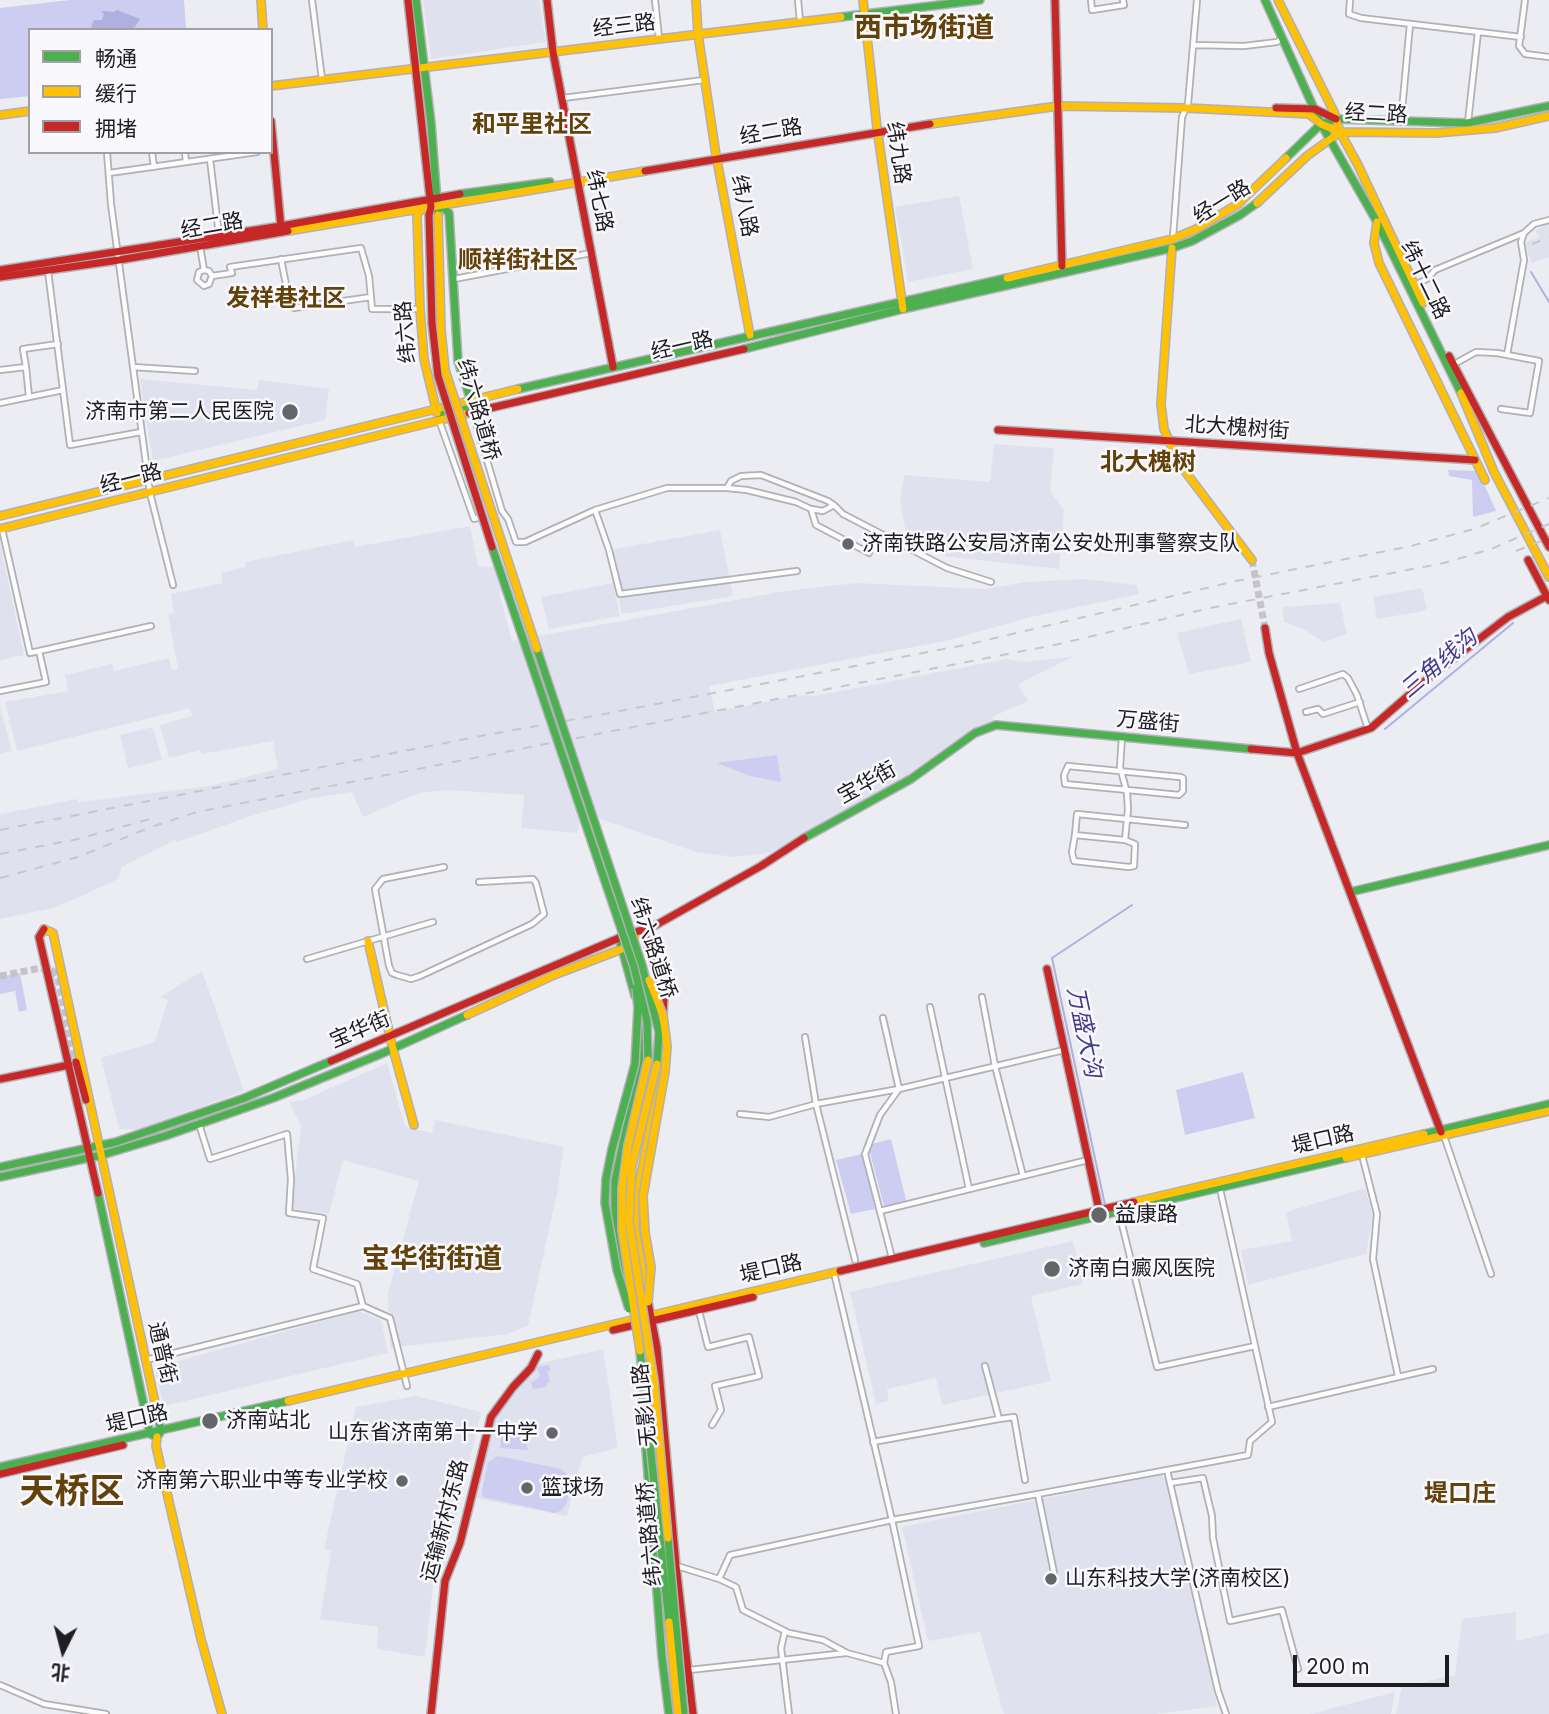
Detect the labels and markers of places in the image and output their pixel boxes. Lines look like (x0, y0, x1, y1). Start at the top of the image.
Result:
place label: 济南市第二人民医院 (85, 399, 274, 425)
marker: 济南市第二人民医院 (280, 402, 300, 422)
place label: 济南铁路公安局济南公安处刑事警察支队 (862, 531, 1240, 557)
marker: 济南铁路公安局济南公安处刑事警察支队 (840, 536, 856, 552)
place label: 益康路 (1115, 1202, 1178, 1228)
marker: 益康路 (1089, 1205, 1109, 1225)
place label: 济南白癜风医院 (1068, 1256, 1215, 1282)
marker: 济南白癜风医院 (1042, 1259, 1062, 1279)
place label: 济南站北 (226, 1408, 310, 1434)
marker: 济南站北 (200, 1411, 220, 1431)
place label: 山东省济南第十一中学 (328, 1420, 538, 1446)
marker: 山东省济南第十一中学 (544, 1425, 560, 1441)
place label: 济南第六职业中等专业学校 (136, 1468, 388, 1494)
marker: 济南第六职业中等专业学校 (394, 1473, 410, 1489)
place label: 篮球场 (541, 1475, 604, 1501)
marker: 篮球场 (519, 1480, 535, 1496)
place label: 山东科技大学(济南校区) (1065, 1566, 1290, 1592)
marker: 山东科技大学(济南校区) (1043, 1571, 1059, 1587)

